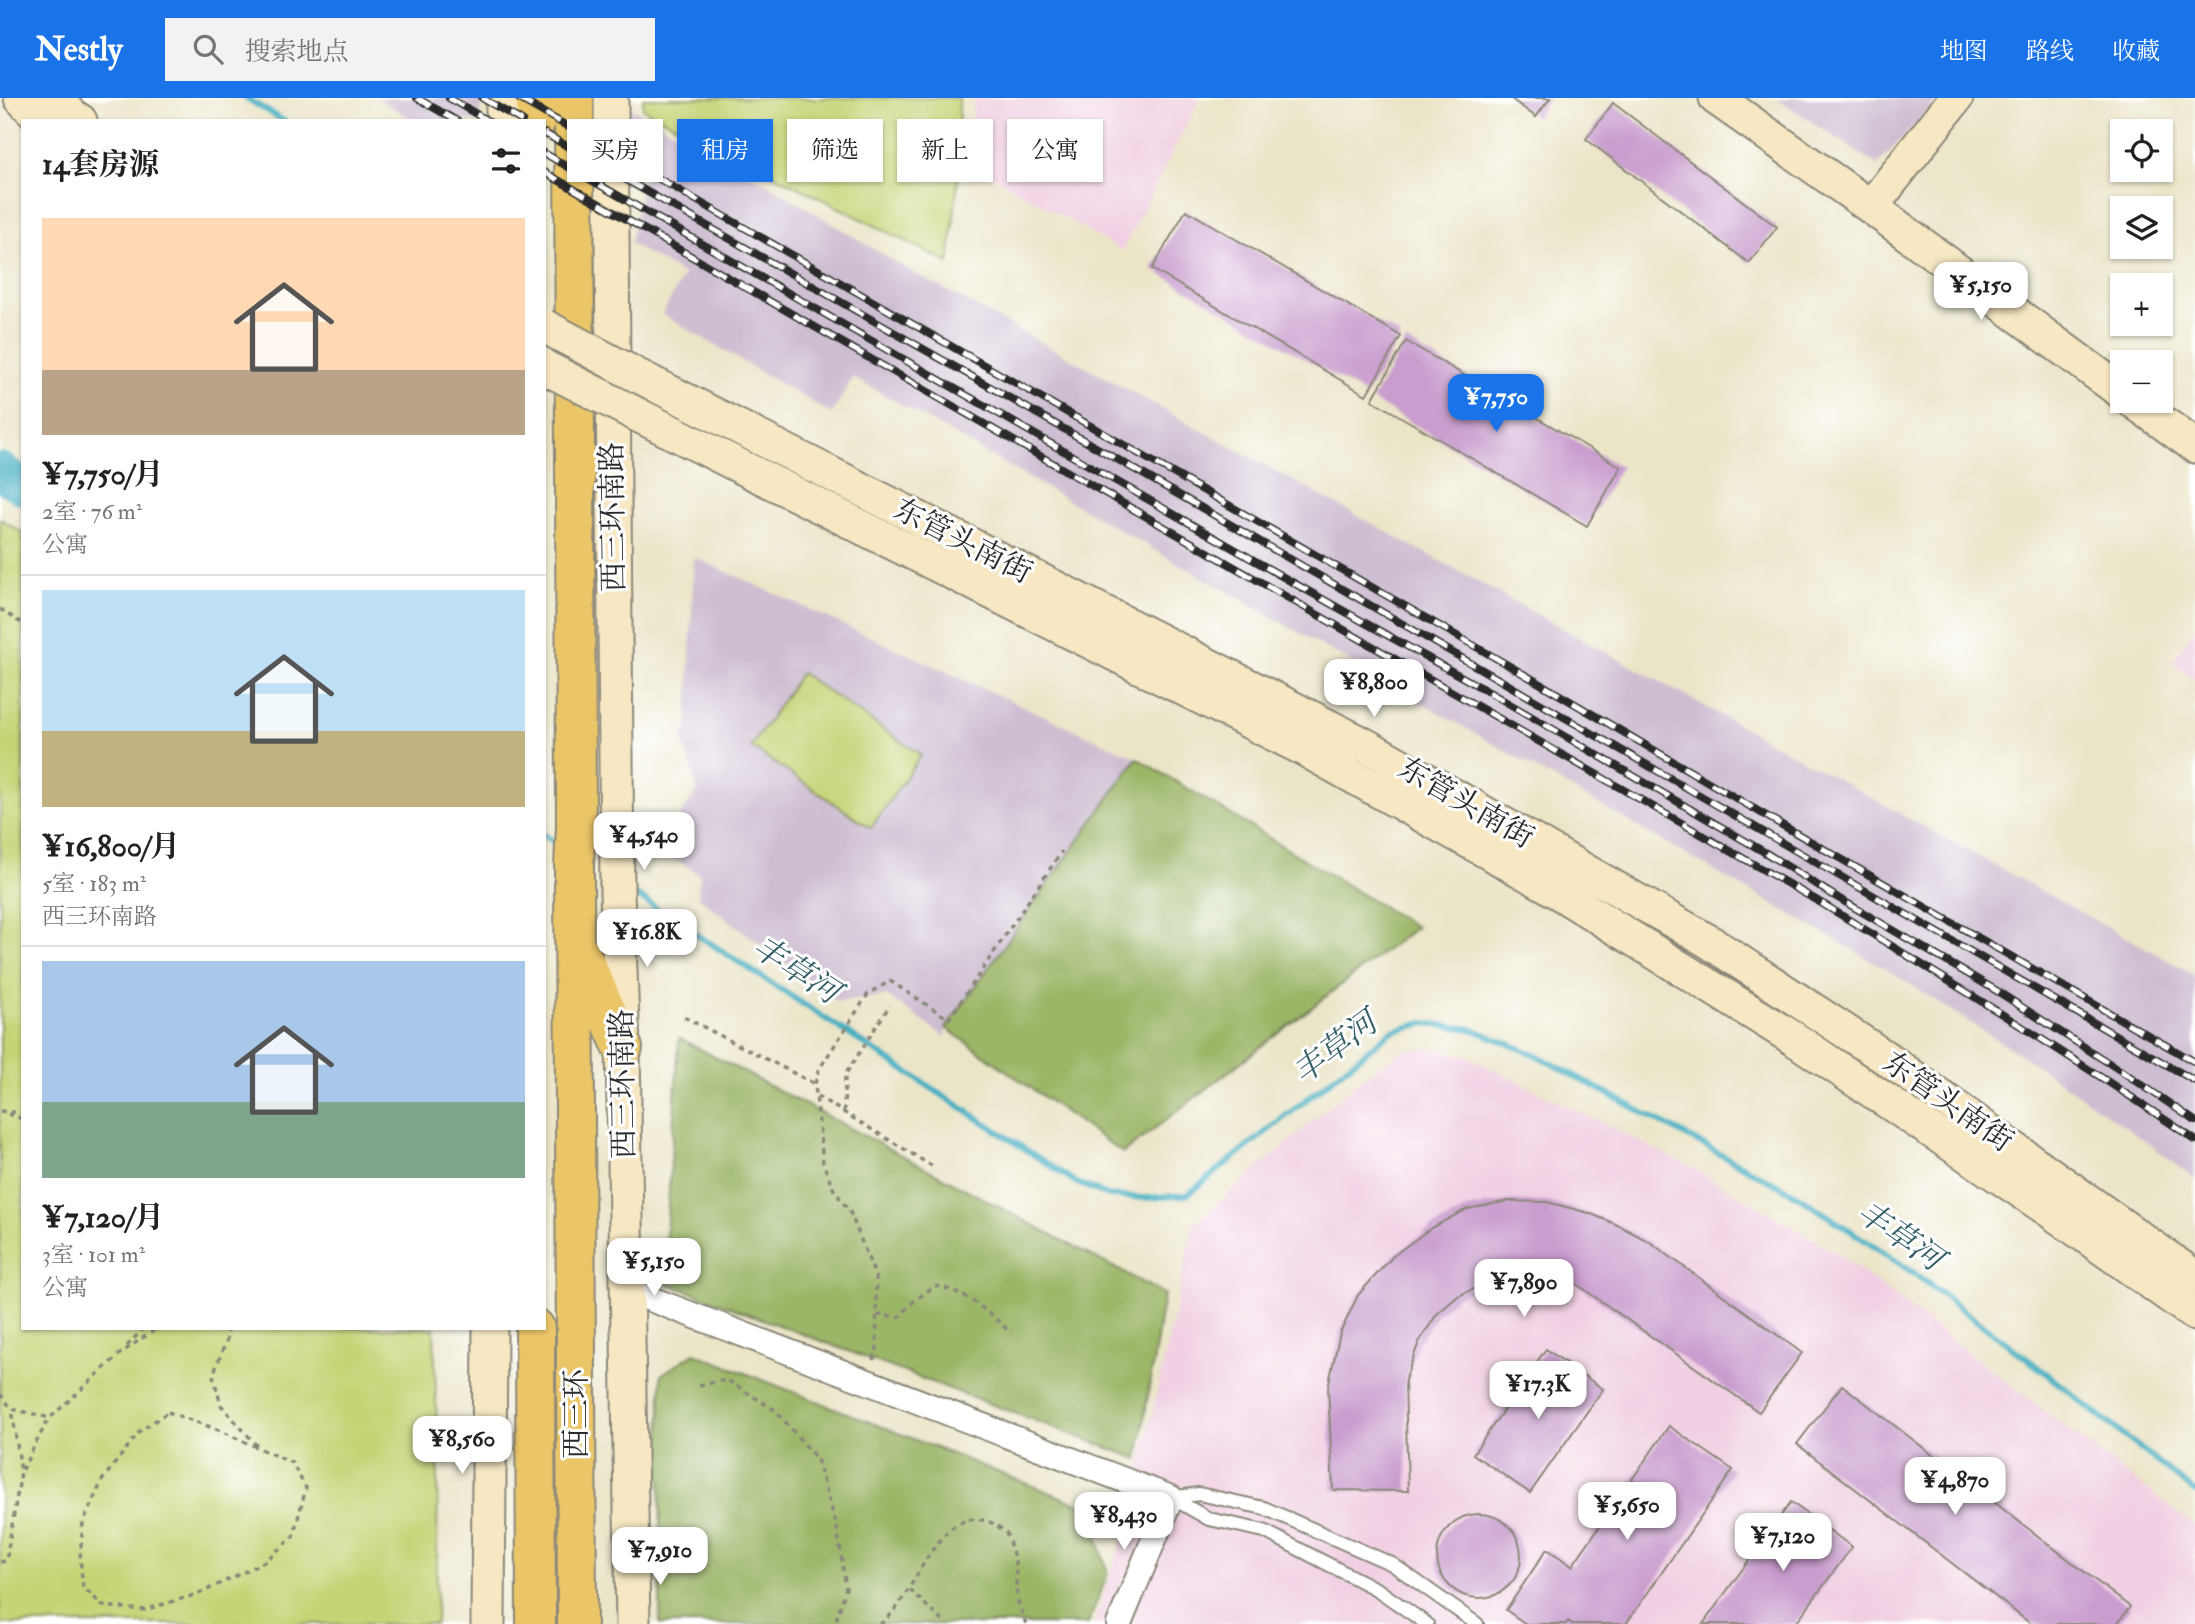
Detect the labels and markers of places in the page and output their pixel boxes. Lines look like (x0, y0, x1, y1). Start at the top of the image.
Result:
pin: ¥5,150 (1924, 262, 2038, 322)
pin: ¥7,750 (1439, 374, 1553, 434)
pin: ¥8,800 (1317, 660, 1431, 719)
pin: ¥4,540 (587, 812, 701, 872)
pin: ¥16.8K (590, 910, 704, 969)
pin: ¥5,150 (597, 1238, 711, 1298)
pin: ¥7,890 (1467, 1260, 1581, 1319)
pin: ¥17.3K (1481, 1362, 1595, 1421)
pin: ¥8,560 (405, 1416, 519, 1476)
pin: ¥4,870 (1898, 1458, 2012, 1517)
pin: ¥5,650 (1570, 1482, 1684, 1542)
pin: ¥8,430 (1067, 1492, 1181, 1552)
pin: ¥7,120 (1726, 1514, 1840, 1573)
pin: ¥7,910 (603, 1528, 717, 1587)

